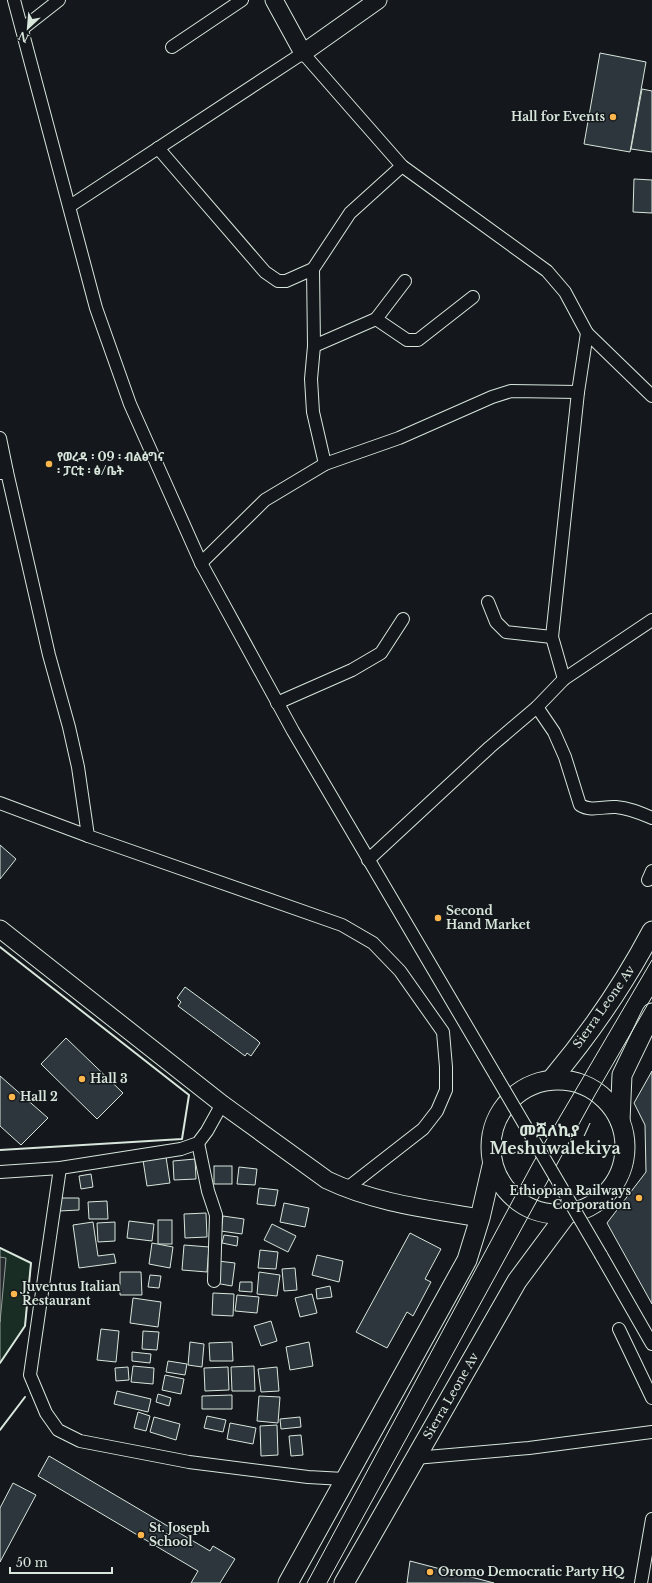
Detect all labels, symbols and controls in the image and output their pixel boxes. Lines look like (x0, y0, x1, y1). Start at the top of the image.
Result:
north arrow (8, 8, 48, 48)
text: N (15, 28, 31, 46)
place label: Hall for Events (511, 109, 605, 124)
marker: Hall for Events (608, 112, 618, 122)
place label: የወረዳ ፡ 09 ፡ ብልፅግና ፡ ፓርቲ ፡ ፅ/ቤት (57, 449, 165, 478)
marker: የወረዳ ፡ 09 ፡ ብልፅግና ፡ ፓርቲ ፡ ፅ/ቤት (44, 459, 54, 469)
place label: Second Hand Market (446, 903, 531, 932)
marker: Second Hand Market (433, 913, 443, 923)
street label: Sierra Leone Av (569, 962, 638, 1051)
place label: Hall 3 (90, 1071, 128, 1086)
marker: Hall 3 (77, 1074, 87, 1084)
place label: Hall 2 (20, 1089, 58, 1104)
marker: Hall 2 (7, 1092, 17, 1102)
district label: መሿለኪያ / Meshuwalekiya (489, 1120, 621, 1158)
place label: Ethiopian Railways Corporation (509, 1183, 631, 1212)
marker: Ethiopian Railways Corporation (634, 1193, 644, 1203)
place label: Juventus Italian Restaurant (19, 1279, 121, 1308)
marker: Juventus Italian Restaurant (9, 1289, 19, 1299)
street label: Sierra Leone Av (420, 1349, 482, 1442)
place label: St. Joseph School (149, 1520, 210, 1549)
marker: St. Joseph School (136, 1530, 146, 1540)
scale bar (10, 1549, 112, 1575)
text: 50 m (16, 1555, 48, 1570)
place label: Oromo Democratic Party HQ (438, 1564, 625, 1579)
marker: Oromo Democratic Party HQ (425, 1567, 435, 1577)

